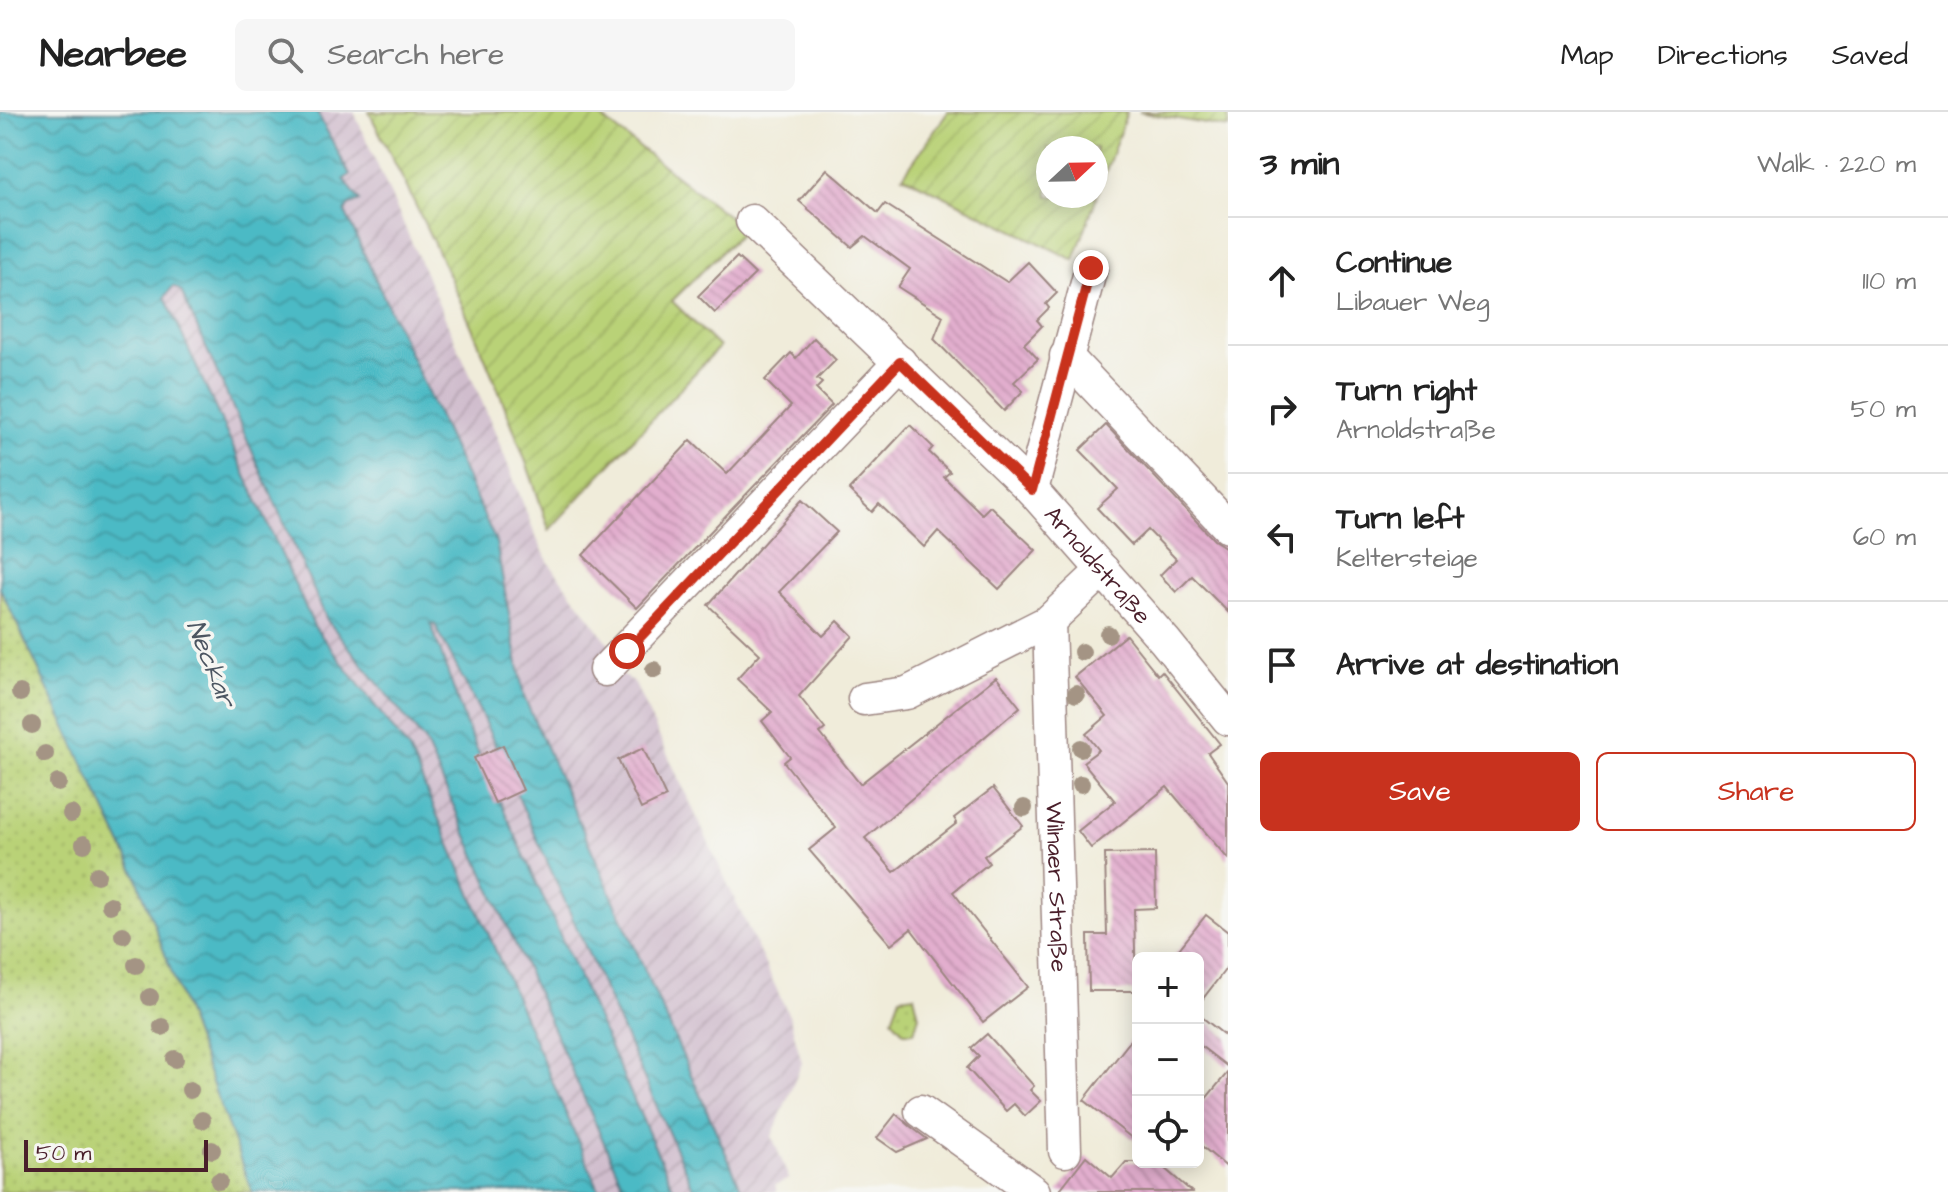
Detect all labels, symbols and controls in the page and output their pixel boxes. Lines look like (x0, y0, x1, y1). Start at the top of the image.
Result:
search box (235, 19, 795, 91)
text: Nearbee (40, 29, 187, 81)
icon: search (263, 33, 307, 77)
text: Search here (327, 34, 504, 76)
text: Map (1561, 36, 1614, 75)
text: Directions (1658, 36, 1788, 75)
text: Saved (1832, 36, 1908, 75)
north arrow (1036, 136, 1108, 208)
text: 3 min (1260, 140, 1340, 188)
text: Walk · 220 m (1757, 146, 1916, 182)
text: Continue (1336, 242, 1452, 284)
route end (1073, 250, 1109, 286)
icon: ahead (1260, 259, 1304, 303)
text: 110 m (1862, 263, 1916, 299)
text: Libauer Weg (1336, 284, 1490, 320)
text: Turn right (1336, 370, 1477, 412)
icon: right (1260, 387, 1304, 431)
text: 50 m (1851, 391, 1916, 427)
text: Arnoldstraße (1336, 412, 1496, 448)
text: Turn left (1336, 498, 1464, 540)
street label: Arnoldstraße (1036, 499, 1159, 632)
icon: left (1260, 515, 1304, 559)
text: 60 m (1853, 519, 1916, 555)
text: Keltersteige (1336, 540, 1478, 576)
water label: Neckar (177, 615, 246, 714)
route start (609, 633, 645, 669)
icon: arrive (1260, 643, 1304, 687)
text: Arrive at destination (1336, 644, 1618, 686)
button: Save (1260, 752, 1580, 831)
button: Share (1596, 752, 1916, 831)
street label: Wilnaer Straße (1036, 801, 1076, 973)
map controls (1132, 952, 1204, 1168)
button: + (1132, 952, 1204, 1024)
button: − (1132, 1024, 1204, 1096)
button: locate (1132, 1096, 1204, 1168)
scale bar (24, 1136, 208, 1172)
text: 50 m (36, 1138, 91, 1169)

